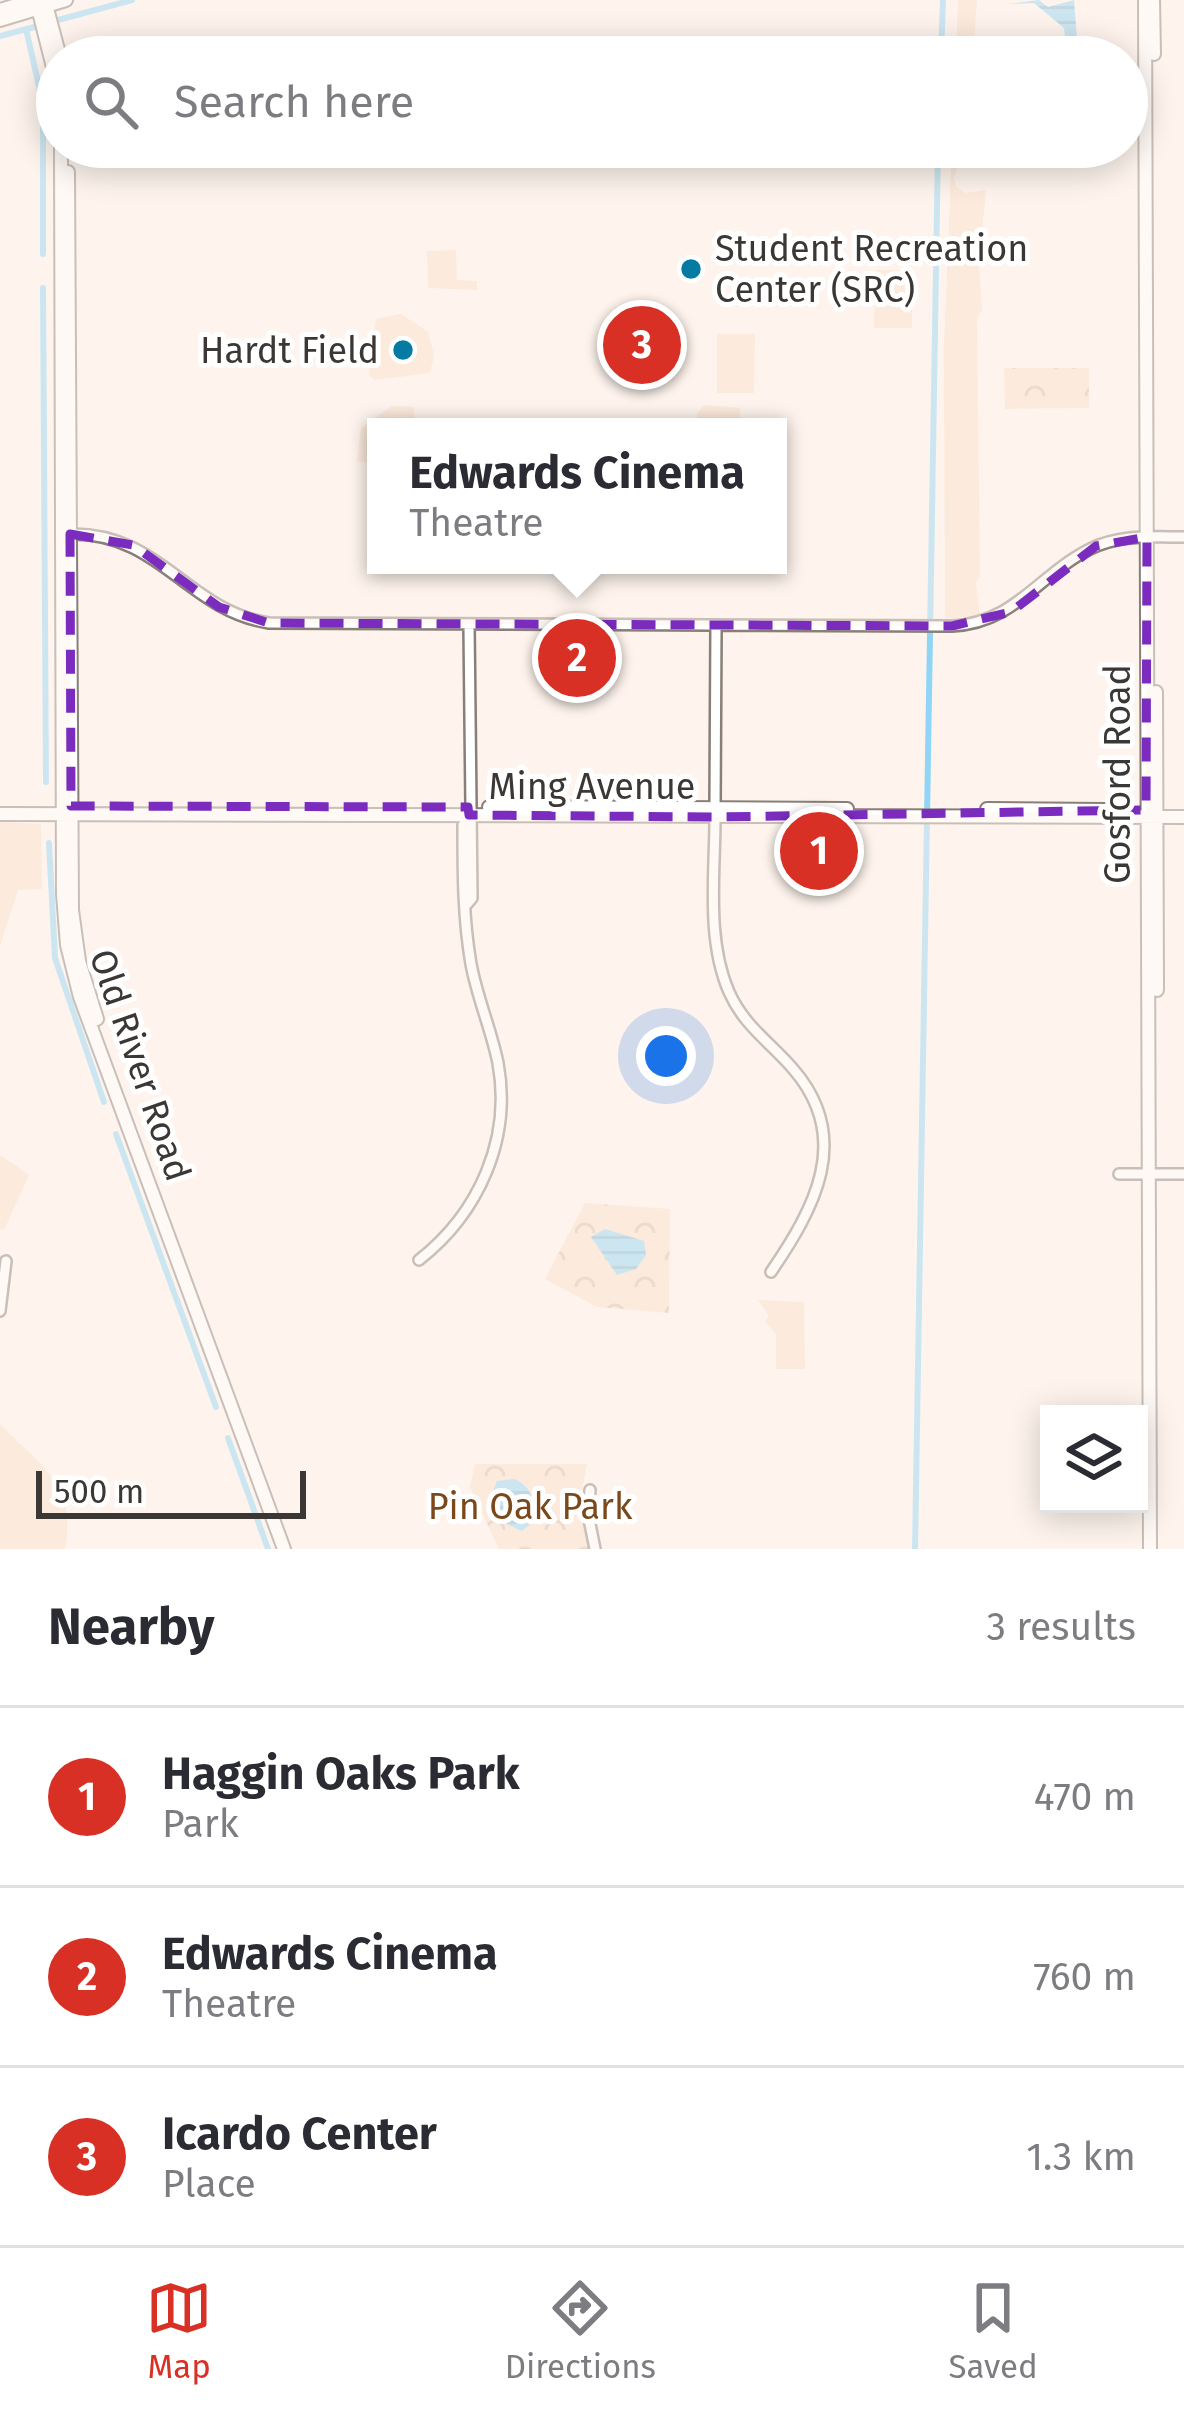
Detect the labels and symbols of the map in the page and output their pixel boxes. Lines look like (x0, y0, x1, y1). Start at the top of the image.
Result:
place label: Student Recreation Center (SRC) (715, 227, 1028, 312)
marker: Student Recreation Center (SRC) (678, 256, 704, 282)
pin: 3 (603, 300, 681, 390)
place label: Hardt Field (200, 329, 379, 373)
marker: Hardt Field (390, 337, 416, 363)
pin: 2 (538, 613, 616, 703)
street label: Gosford Road (1096, 664, 1140, 884)
street label: Ming Avenue (488, 765, 696, 809)
pin: 1 (780, 806, 858, 896)
street label: Old River Road (80, 944, 200, 1187)
your location (636, 1026, 696, 1086)
scale bar (36, 1465, 306, 1518)
park label: Pin Oak Park (428, 1485, 633, 1529)

